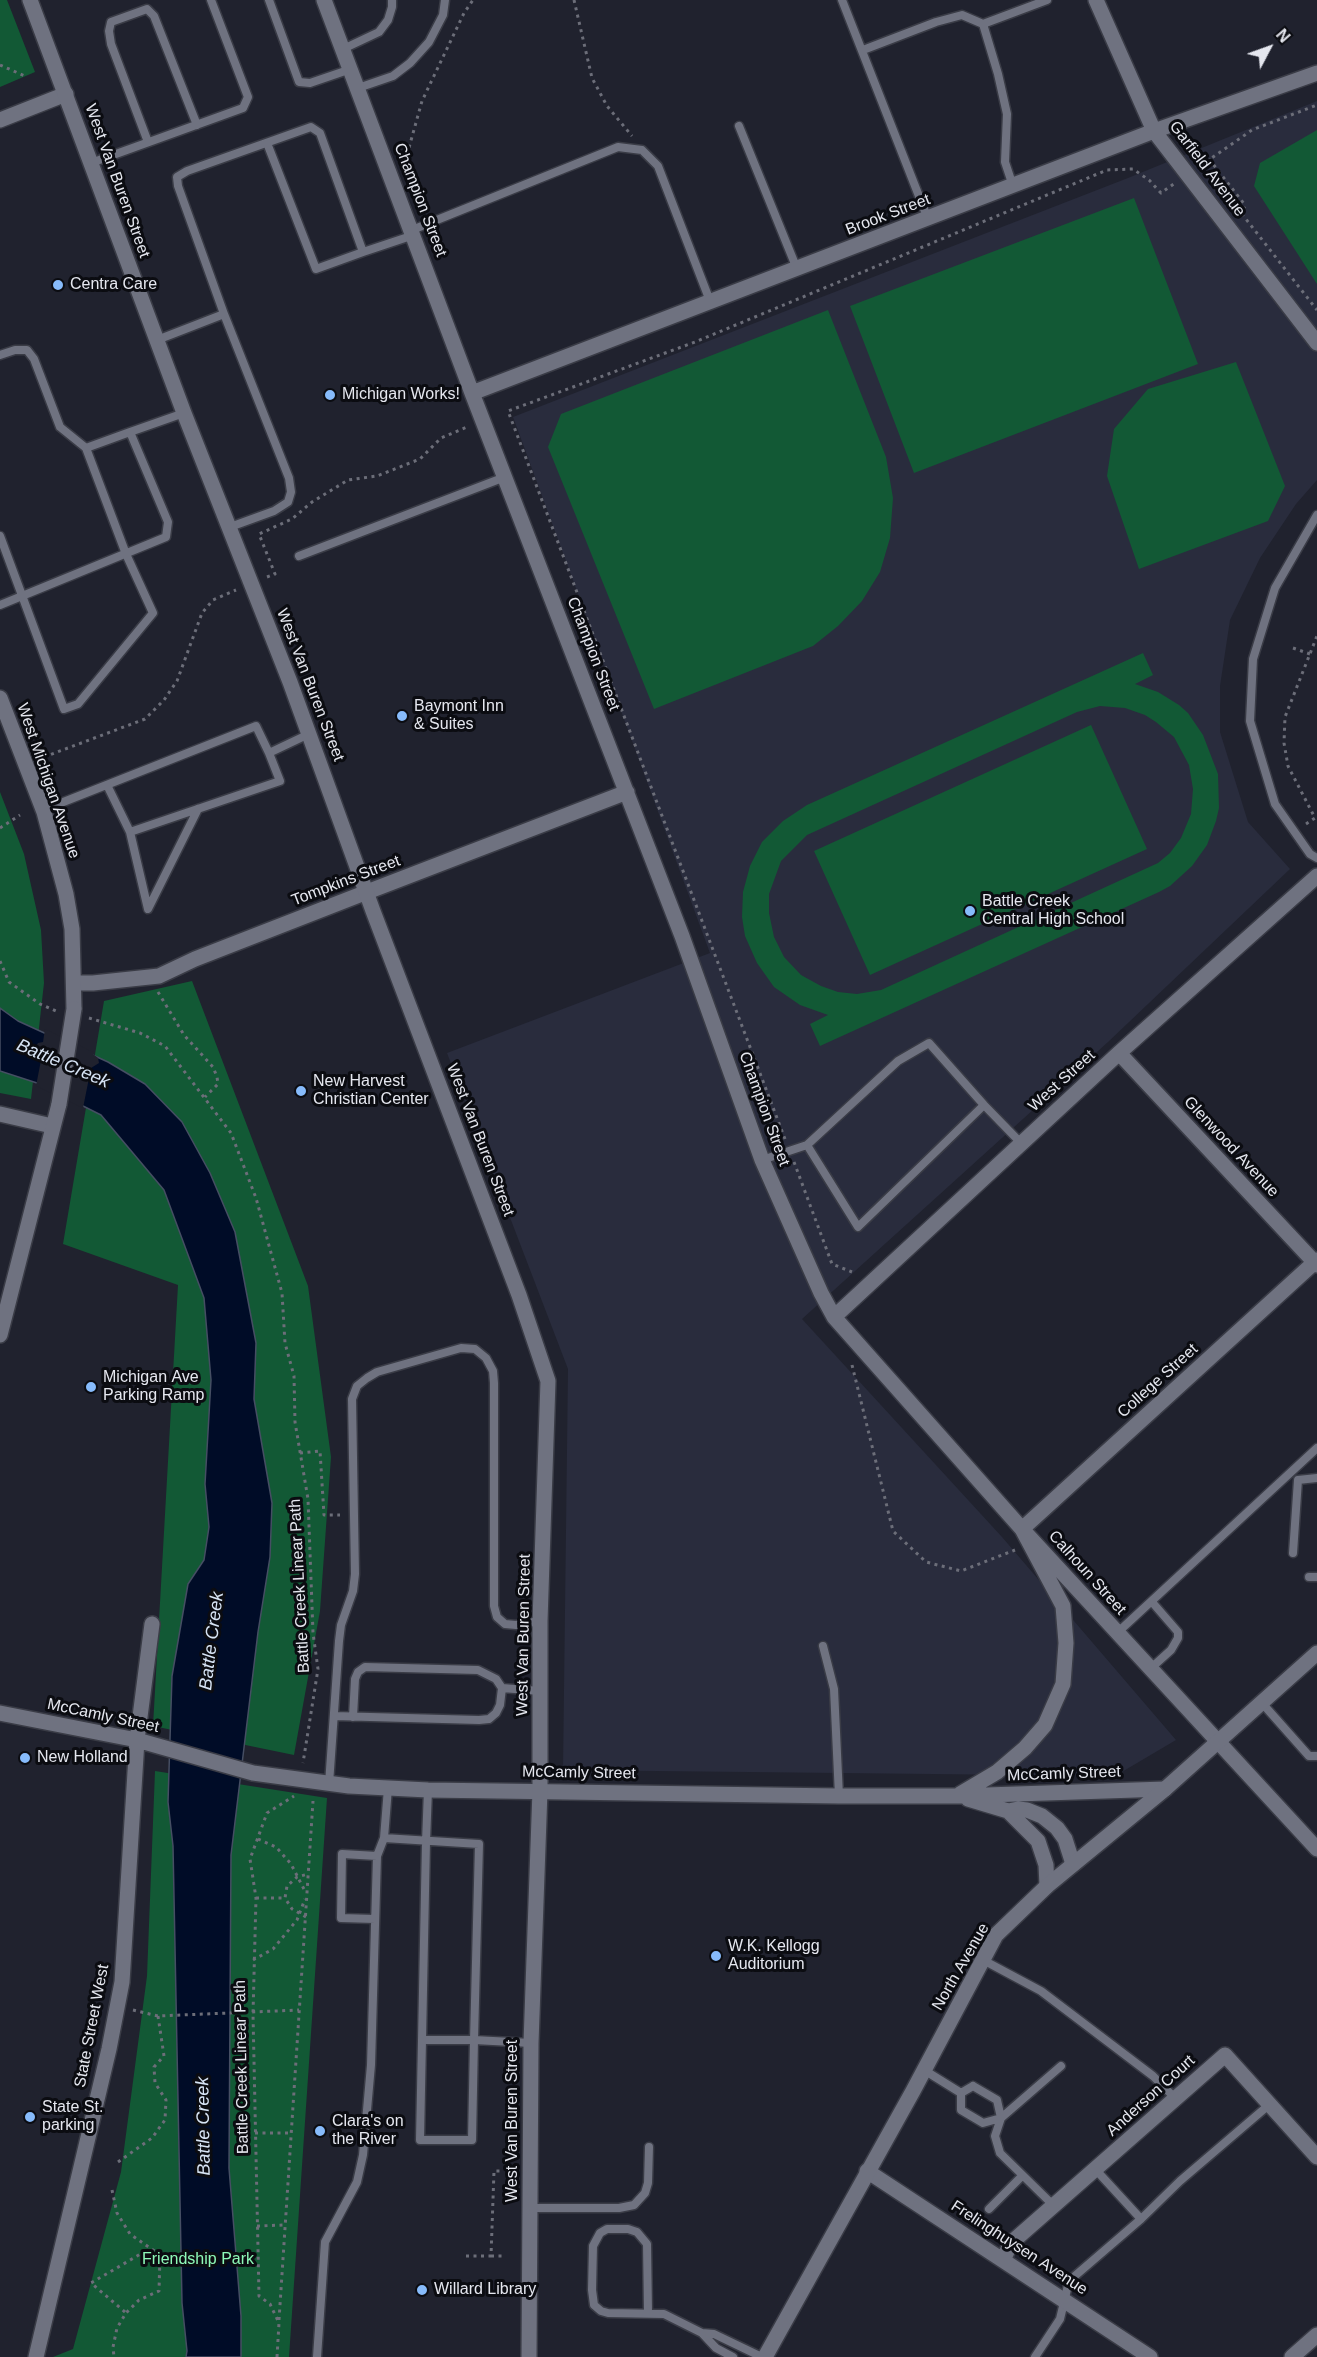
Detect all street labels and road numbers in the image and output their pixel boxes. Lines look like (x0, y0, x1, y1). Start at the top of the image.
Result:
street label: West Van Buren Street (80, 102, 154, 260)
street label: Garfield Avenue (1165, 118, 1249, 220)
street label: Champion Street (390, 141, 450, 259)
street label: Brook Street (843, 190, 933, 240)
street label: Champion Street (563, 595, 623, 713)
street label: West Van Buren Street (272, 606, 348, 764)
street label: West Michigan Avenue (12, 701, 84, 861)
street label: Tompkins Street (289, 851, 403, 911)
street label: West Street (1025, 1046, 1099, 1116)
street label: Champion Street (734, 1049, 794, 1169)
street label: West Van Buren Street (442, 1061, 518, 1219)
street label: Glenwood Avenue (1179, 1093, 1283, 1201)
street label: College Street (1114, 1340, 1202, 1422)
street label: Battle Creek Linear Path (286, 1498, 314, 1674)
street label: Calhoun Street (1044, 1527, 1130, 1619)
street label: West Van Buren Street (513, 1554, 535, 1716)
street label: McCamly Street (45, 1695, 161, 1737)
street label: McCamly Street (522, 1762, 636, 1784)
street label: McCamly Street (1007, 1762, 1121, 1786)
street label: North Avenue (928, 1920, 994, 2014)
street label: State Street West (71, 1963, 113, 2089)
street label: Battle Creek Linear Path (231, 1980, 253, 2154)
street label: West Van Buren Street (503, 2040, 523, 2202)
street label: Anderson Court (1103, 2051, 1199, 2141)
street label: Frelinghuysen Avenue (947, 2197, 1091, 2299)

